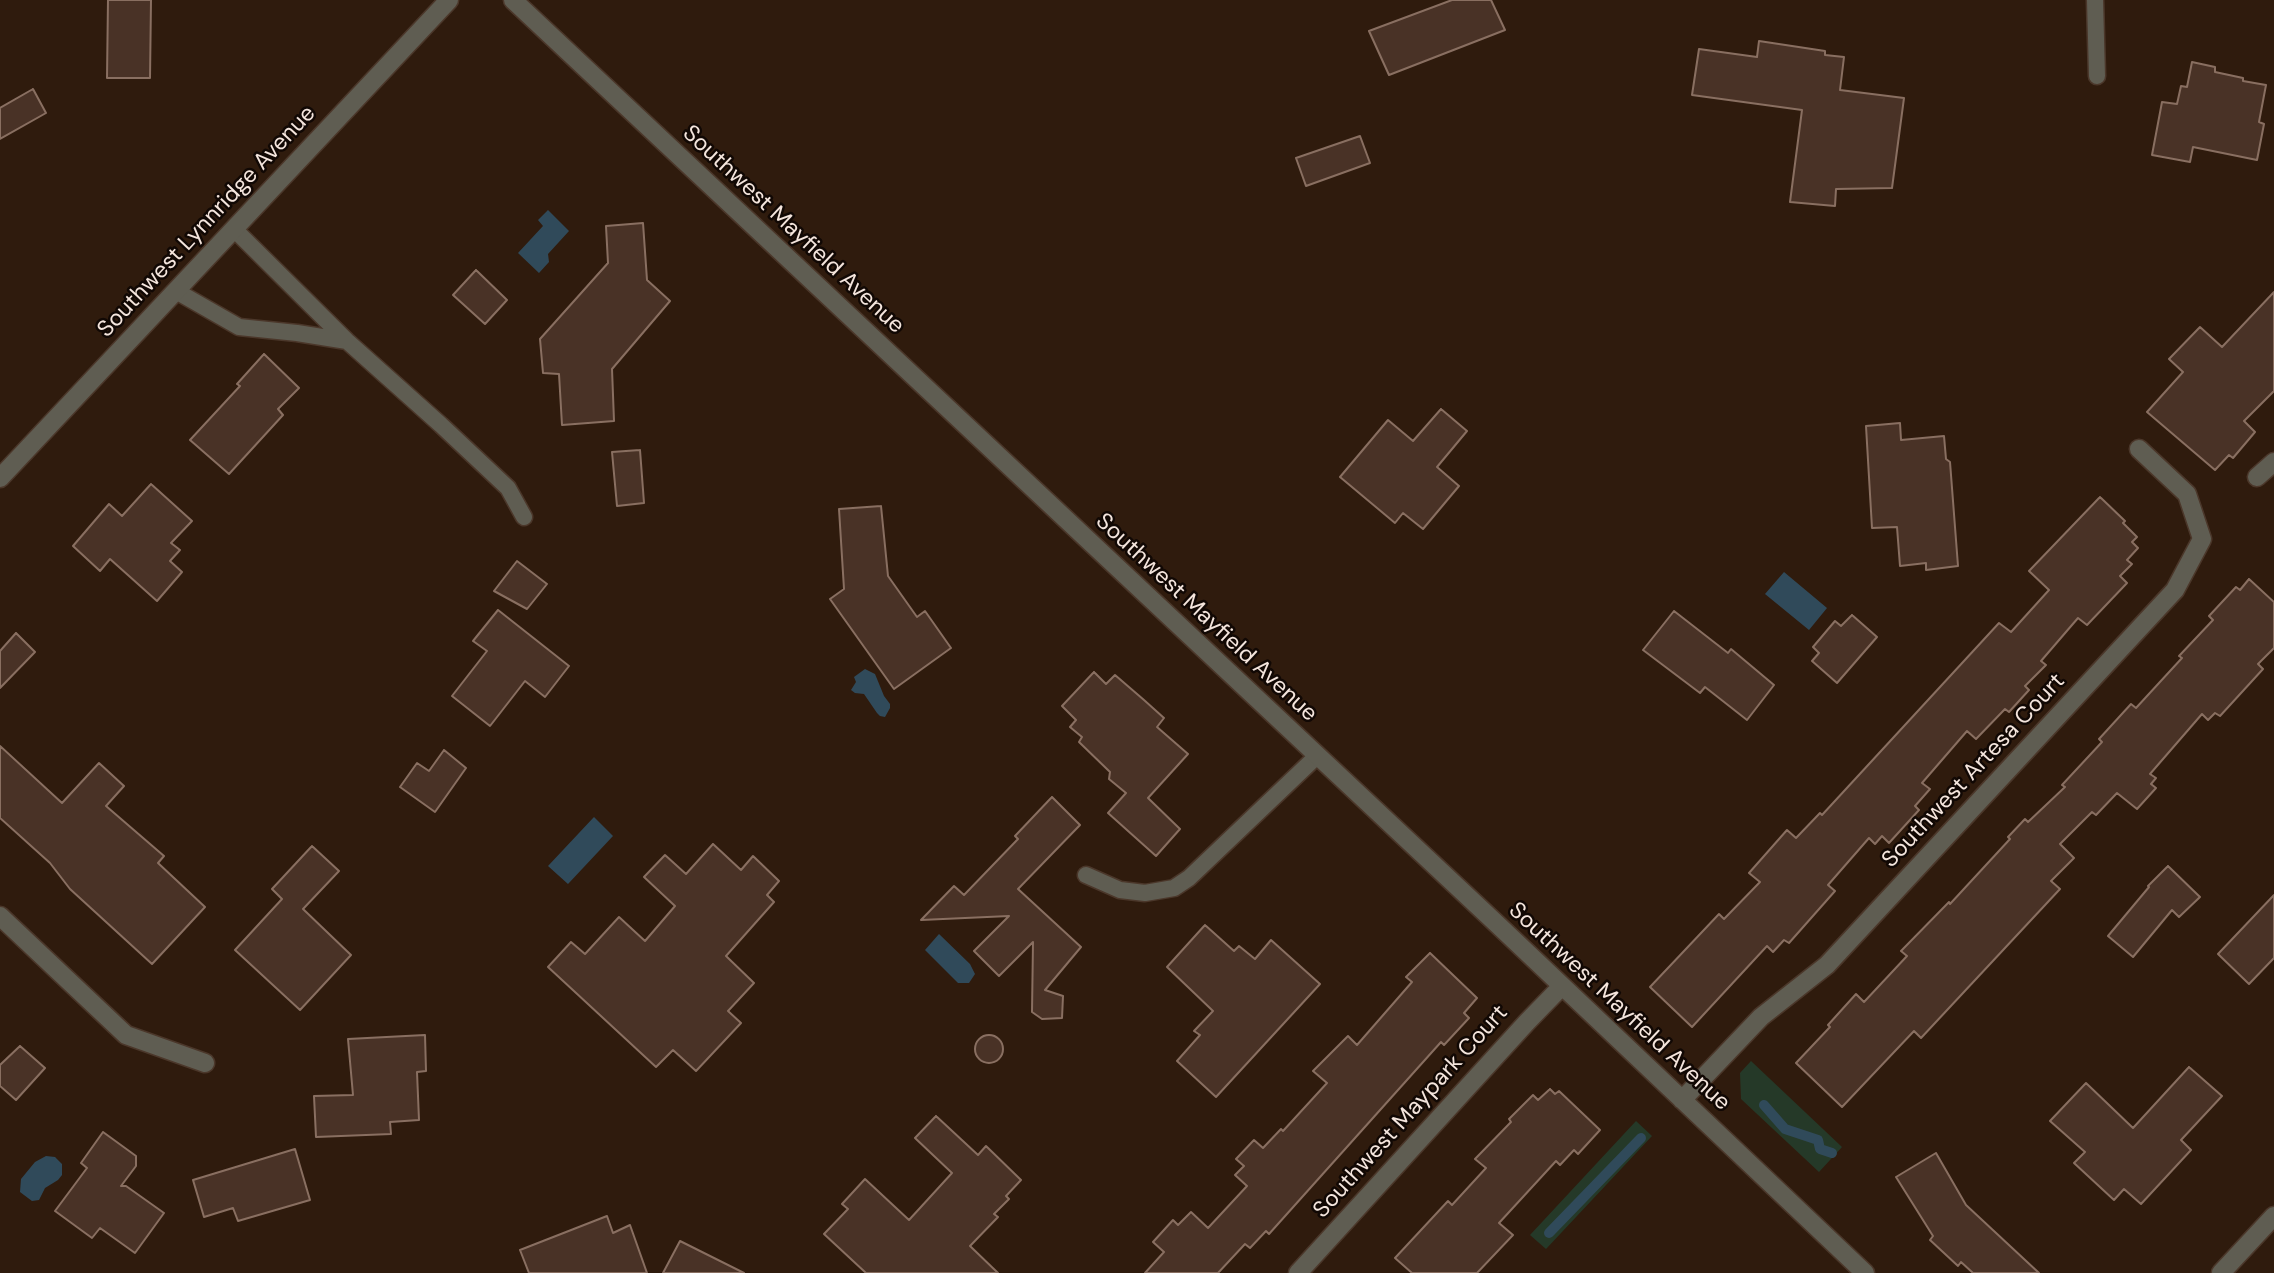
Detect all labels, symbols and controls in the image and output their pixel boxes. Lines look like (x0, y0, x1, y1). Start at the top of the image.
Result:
street label: Southwest Lynnridge Avenue (92, 100, 322, 344)
street label: Southwest Mayfield Avenue (676, 120, 910, 340)
street label: Southwest Mayfield Avenue (1089, 508, 1323, 728)
street label: Southwest Artesa Court (1877, 668, 2071, 874)
street label: Southwest Mayfield Avenue (1502, 897, 1736, 1117)
street label: Southwest Maypark Court (1308, 1000, 1514, 1224)

